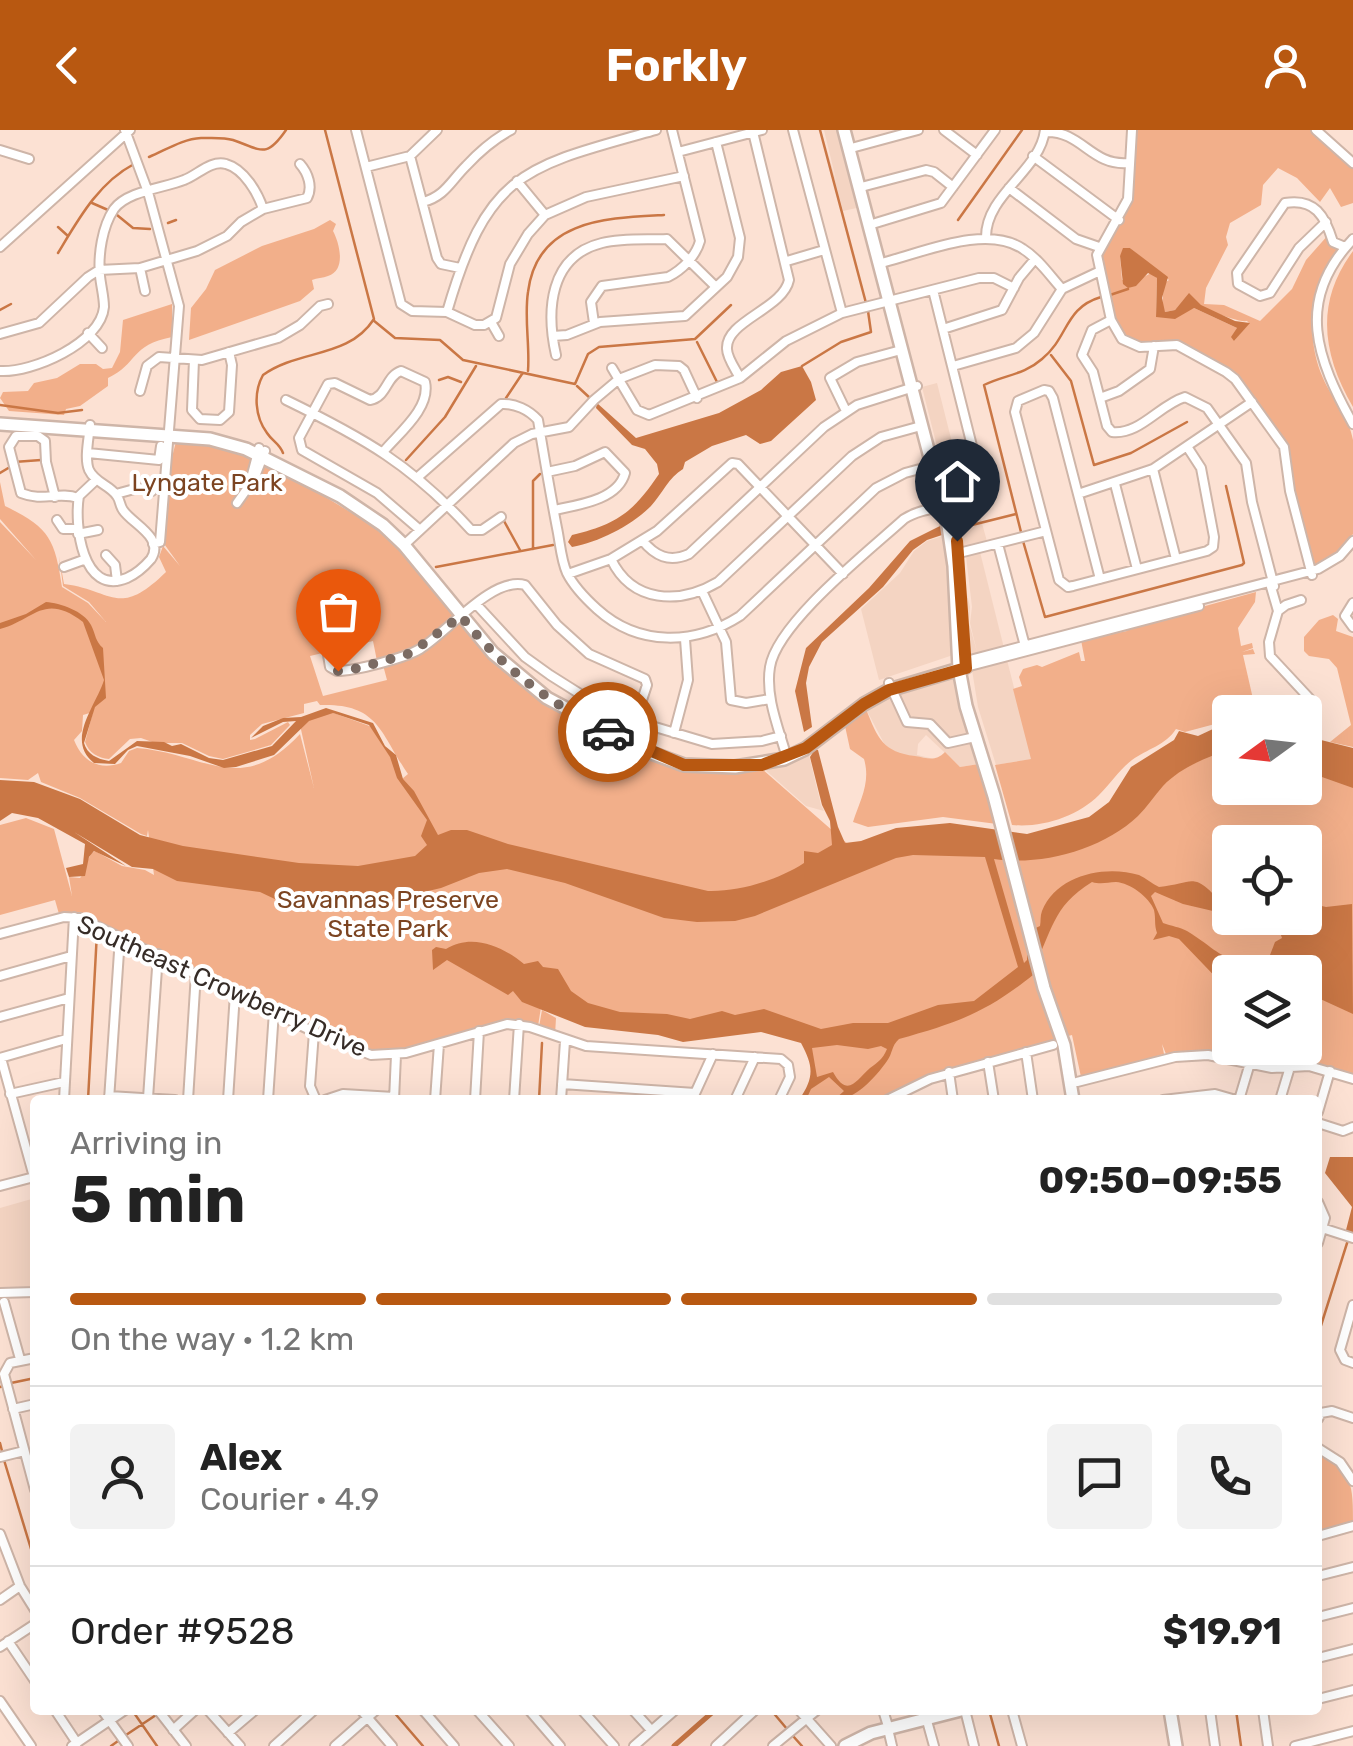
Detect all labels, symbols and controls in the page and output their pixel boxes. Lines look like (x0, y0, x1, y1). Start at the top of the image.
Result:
icon: back (40, 38, 95, 93)
icon: person (1258, 38, 1313, 93)
text: Forkly (606, 39, 747, 92)
pin (915, 439, 1000, 542)
icon: home (930, 454, 985, 509)
park label: Lyngate Park (131, 468, 283, 497)
pin (296, 569, 381, 672)
icon: bag (311, 584, 366, 639)
courier (558, 682, 658, 782)
north arrow (1212, 695, 1322, 805)
map controls (1212, 695, 1322, 1065)
icon: car (581, 705, 636, 760)
button: locate (1212, 825, 1322, 935)
park label: Savannas Preserve State Park (277, 885, 499, 943)
street label: Southeast Crowberry Drive (73, 909, 371, 1063)
button: layers (1212, 955, 1322, 1065)
text: Arriving in (70, 1124, 222, 1162)
text: 09:50–09:55 (1038, 1157, 1282, 1203)
text: 5 min (70, 1161, 246, 1238)
text: On the way · 1.2 km (70, 1320, 354, 1358)
button: person (70, 1424, 175, 1529)
button: chat (1047, 1424, 1152, 1529)
button: phone (1177, 1424, 1282, 1529)
text: Alex (200, 1434, 282, 1480)
text: Courier · 4.9 (200, 1480, 379, 1518)
text: Order #9528 (70, 1608, 295, 1654)
text: $19.91 (1163, 1608, 1282, 1654)

